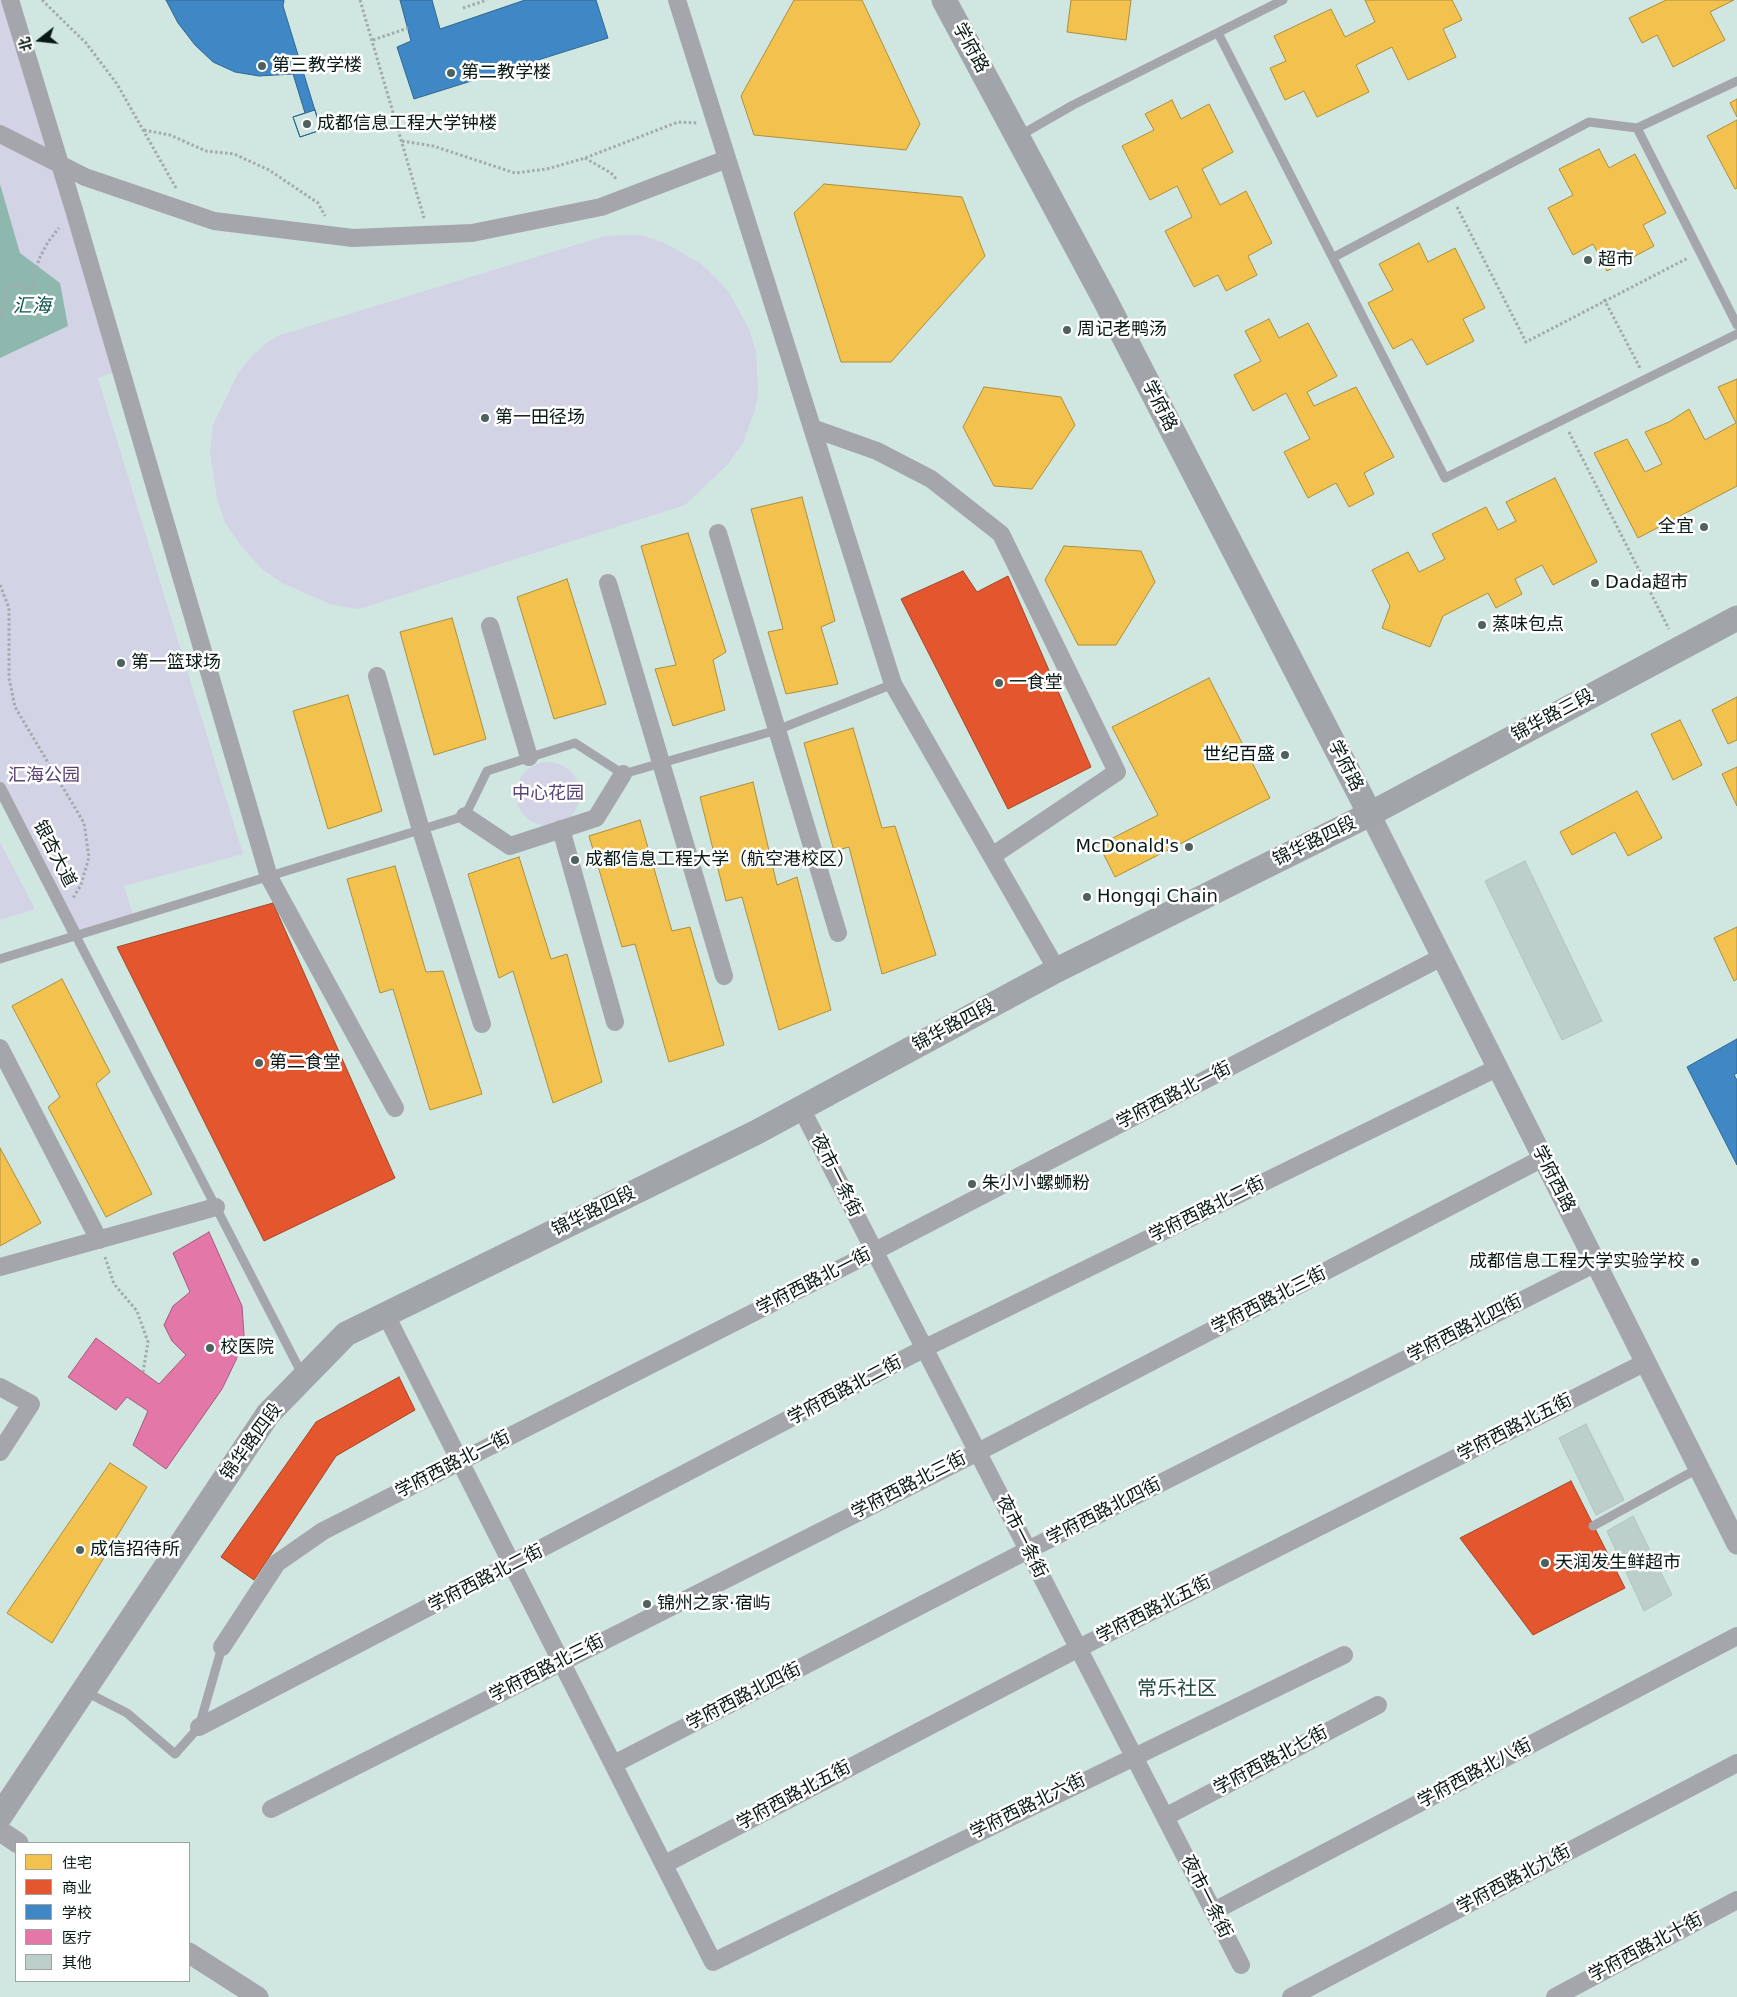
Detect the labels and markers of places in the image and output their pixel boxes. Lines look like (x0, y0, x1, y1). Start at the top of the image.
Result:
place label: 第三教学楼 (272, 55, 362, 77)
marker: 第三教学楼 (256, 60, 268, 72)
place label: 第二教学楼 (461, 62, 551, 84)
marker: 第二教学楼 (445, 67, 457, 79)
place label: 成都信息工程大学钟楼 (317, 113, 497, 135)
marker: 成都信息工程大学钟楼 (301, 118, 313, 130)
place label: 超市 (1598, 249, 1634, 271)
marker: 超市 (1582, 254, 1594, 266)
place label: 周记老鸭汤 (1077, 319, 1167, 341)
marker: 周记老鸭汤 (1061, 324, 1073, 336)
place label: 第一田径场 (495, 407, 585, 429)
marker: 第一田径场 (479, 412, 491, 424)
place label: 全宜 (1658, 516, 1694, 538)
marker: 全宜 (1698, 521, 1710, 533)
place label: Dada超市 (1605, 572, 1688, 594)
marker: Dada超市 (1589, 577, 1601, 589)
place label: 蒸味包点 (1492, 614, 1564, 636)
marker: 蒸味包点 (1476, 619, 1488, 631)
place label: 第一篮球场 (131, 652, 221, 674)
marker: 第一篮球场 (115, 657, 127, 669)
place label: 一食堂 (1009, 672, 1063, 694)
marker: 一食堂 (993, 677, 1005, 689)
place label: 世纪百盛 (1203, 744, 1275, 766)
marker: 世纪百盛 (1279, 749, 1291, 761)
place label: McDonald's (1076, 836, 1179, 858)
marker: McDonald's (1183, 841, 1195, 853)
place label: 成都信息工程大学（航空港校区） (585, 849, 855, 871)
marker: 成都信息工程大学（航空港校区） (569, 854, 581, 866)
place label: Hongqi Chain (1097, 886, 1218, 908)
marker: Hongqi Chain (1081, 891, 1093, 903)
place label: 第二食堂 (269, 1052, 341, 1074)
marker: 第二食堂 (253, 1057, 265, 1069)
place label: 朱小小螺蛳粉 (982, 1173, 1090, 1195)
marker: 朱小小螺蛳粉 (966, 1178, 978, 1190)
place label: 成都信息工程大学实验学校 (1469, 1251, 1685, 1273)
marker: 成都信息工程大学实验学校 (1689, 1256, 1701, 1268)
place label: 校医院 (220, 1337, 274, 1359)
marker: 校医院 (204, 1342, 216, 1354)
place label: 成信招待所 (90, 1539, 180, 1561)
marker: 成信招待所 (74, 1544, 86, 1556)
place label: 天润发生鲜超市 (1555, 1552, 1681, 1574)
marker: 天润发生鲜超市 (1539, 1557, 1551, 1569)
place label: 锦州之家·宿屿 (657, 1593, 771, 1615)
marker: 锦州之家·宿屿 (641, 1598, 653, 1610)

